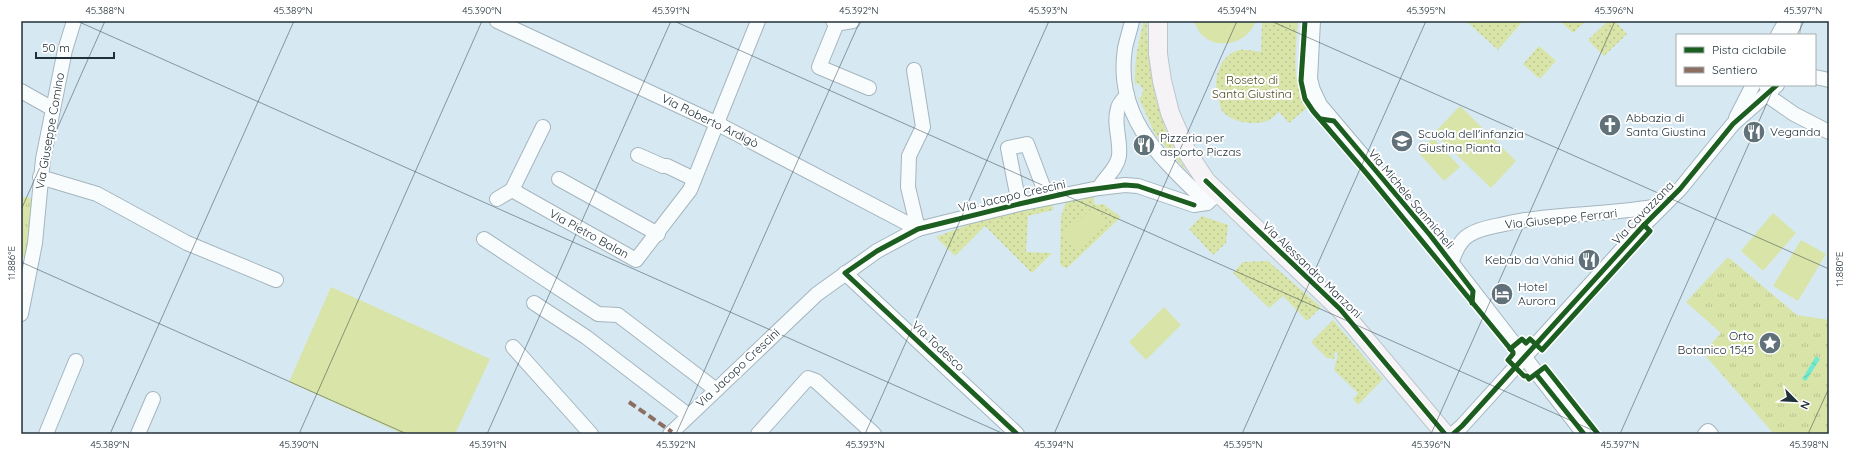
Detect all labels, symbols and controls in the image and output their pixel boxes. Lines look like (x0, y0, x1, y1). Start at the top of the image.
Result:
text: 45.388°N (86, 4, 125, 17)
text: 45.389°N (273, 4, 313, 17)
text: 45.390°N (462, 4, 502, 17)
text: 45.391°N (652, 4, 690, 17)
text: 45.392°N (839, 4, 879, 17)
text: 45.393°N (1028, 4, 1068, 17)
text: 45.394°N (1217, 4, 1257, 17)
text: 45.395°N (1406, 4, 1446, 17)
text: 45.396°N (1594, 4, 1634, 17)
text: 45.397°N (1784, 4, 1822, 17)
scale bar (36, 34, 114, 60)
legend (1676, 34, 1816, 86)
text: 50 m (42, 40, 70, 55)
text: Pista ciclabile (1712, 42, 1786, 57)
text: Sentiero (1712, 62, 1757, 77)
street label: Via Giuseppe Comino (32, 71, 67, 191)
park label: Roseto di Santa Giustina (1212, 72, 1292, 101)
street label: Via Roberto Ardigò (659, 91, 761, 151)
place label: Abbazia di Santa Giustina (1626, 110, 1706, 139)
church icon: Abbazia di Santa Giustina (1597, 112, 1623, 138)
restaurant icon: Veganda (1741, 119, 1767, 145)
place label: Veganda (1770, 124, 1821, 139)
place label: Scuola dell'infanzia Giustina Pianta (1418, 126, 1524, 155)
school or university icon: Scuola dell'infanzia Giustina Pianta (1389, 128, 1415, 154)
place label: Pizzeria per asporto Piczas (1160, 130, 1242, 159)
restaurant icon: Pizzeria per asporto Piczas (1131, 132, 1157, 158)
street label: Via Michele Sanmicheli (1365, 146, 1458, 252)
street label: Via Jacopo Crescini (957, 176, 1067, 215)
street label: Via Cavazzana (1609, 178, 1677, 248)
street label: Via Giuseppe Ferrari (1504, 205, 1618, 232)
street label: Via Pietro Balan (547, 206, 632, 262)
street label: Via Alessandro Manzoni (1259, 218, 1365, 321)
text: 11.886°E (5, 245, 18, 280)
restaurant icon: Kebab da Vahid (1576, 247, 1602, 273)
text: 11.880°E (1833, 251, 1846, 286)
place label: Kebab da Vahid (1485, 252, 1574, 267)
place label: Hotel Aurora (1518, 279, 1556, 308)
hotel icon: Hotel Aurora (1489, 281, 1515, 307)
street label: Via Todesco (909, 317, 968, 374)
street label: Via Jacopo Crescini (693, 325, 783, 410)
place label: Orto Botanico 1545 (1677, 328, 1754, 357)
place icon: Orto Botanico 1545 (1757, 330, 1783, 356)
north arrow (1776, 381, 1816, 421)
text: N (1797, 399, 1813, 412)
text: 45.389°N (90, 438, 130, 451)
text: 45.390°N (279, 438, 319, 451)
text: 45.391°N (469, 438, 507, 451)
text: 45.392°N (656, 438, 696, 451)
text: 45.393°N (845, 438, 885, 451)
text: 45.394°N (1034, 438, 1074, 451)
text: 45.395°N (1223, 438, 1263, 451)
text: 45.396°N (1411, 438, 1451, 451)
text: 45.397°N (1601, 438, 1639, 451)
text: 45.398°N (1789, 438, 1829, 451)

